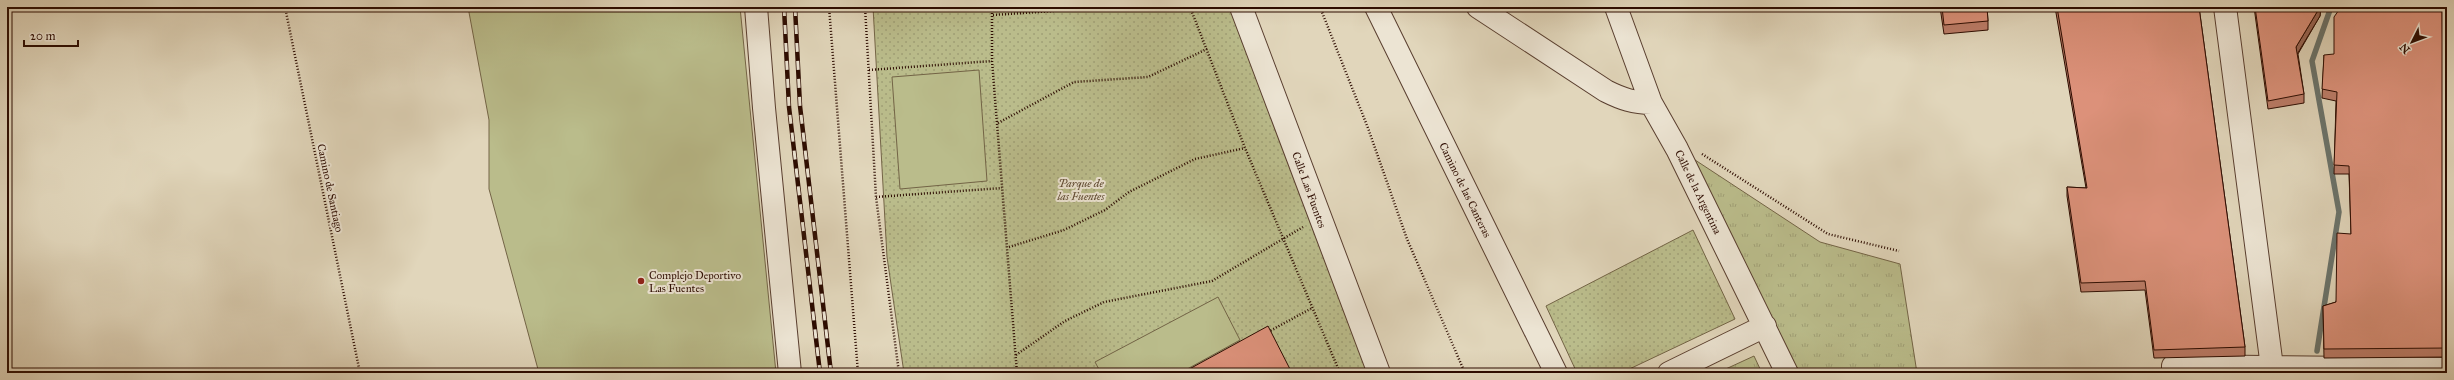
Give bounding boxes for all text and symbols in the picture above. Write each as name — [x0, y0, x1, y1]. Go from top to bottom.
scale bar — [24, 22, 78, 48]
north arrow — [2392, 22, 2432, 62]
text: 20 m — [30, 29, 56, 43]
text: N — [2397, 40, 2413, 56]
street label: Camino de las Canteras — [1436, 140, 1494, 240]
street label: Camino de Santiago — [314, 143, 346, 234]
street label: Calle de la Argentina — [1672, 148, 1724, 237]
street label: Calle Las Fuentes — [1289, 150, 1329, 230]
park label: Parque de las Fuentes — [1057, 177, 1105, 203]
place label: Complejo Deportivo Las Fuentes — [649, 269, 741, 295]
marker: Complejo Deportivo Las Fuentes — [636, 276, 646, 286]

